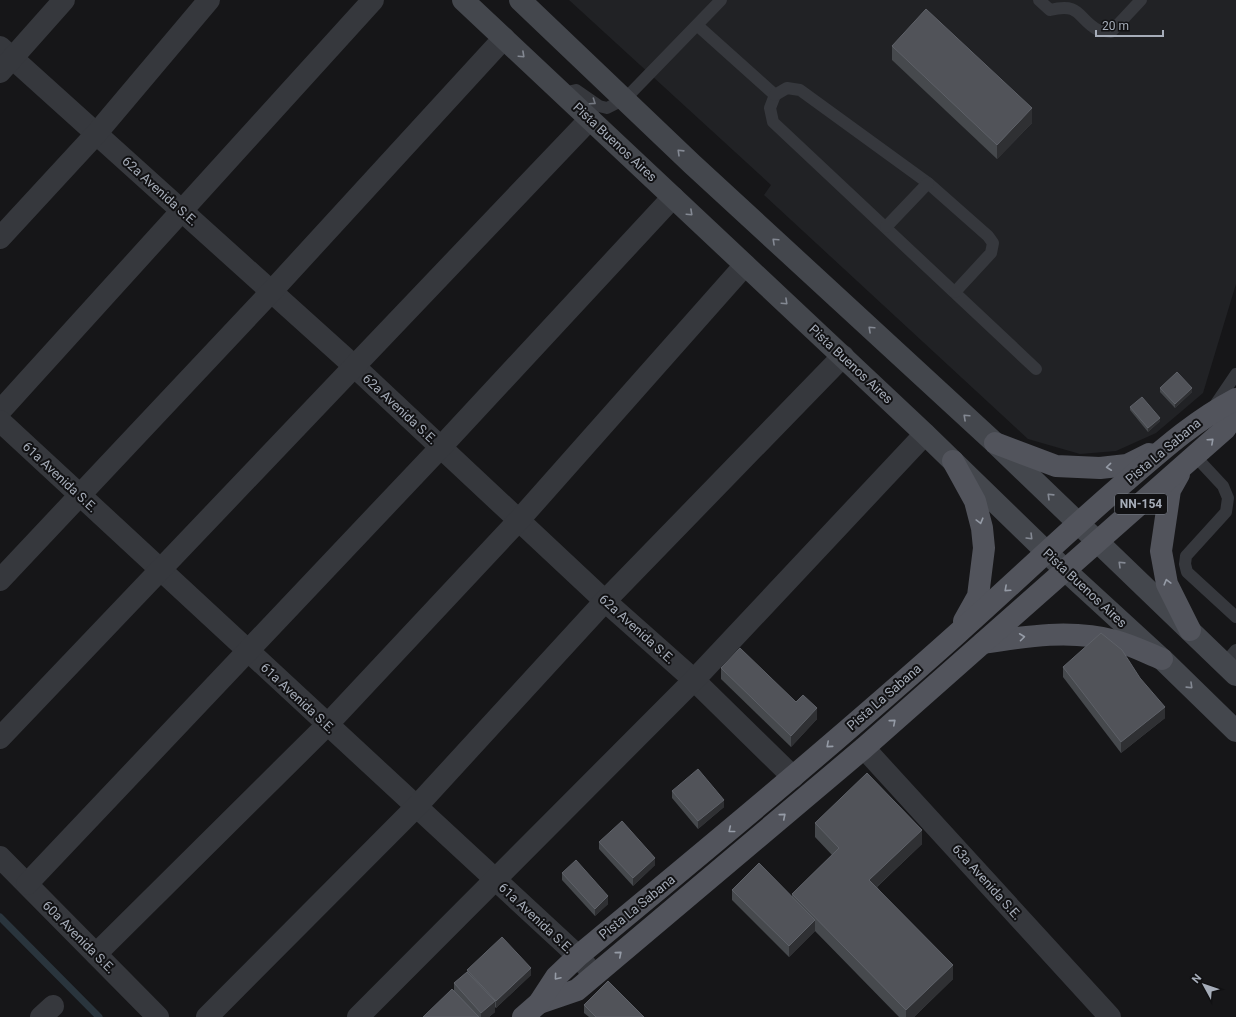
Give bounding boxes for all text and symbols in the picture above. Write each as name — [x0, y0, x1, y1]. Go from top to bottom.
scale bar — [1096, 12, 1163, 38]
text: 20 m — [1102, 19, 1129, 33]
one-way arrow — [517, 50, 525, 58]
one-way arrow — [589, 97, 596, 104]
street label: Pista Buenos Aires — [570, 99, 660, 185]
one-way arrow — [677, 149, 685, 157]
street label: 62a Avenida S.E. — [119, 153, 201, 229]
one-way arrow — [685, 208, 693, 216]
one-way arrow — [772, 238, 780, 245]
one-way arrow — [780, 297, 788, 305]
street label: Pista Buenos Aires — [806, 321, 896, 407]
one-way arrow — [868, 326, 875, 333]
street label: 62a Avenida S.E. — [360, 371, 440, 447]
one-way arrow — [963, 414, 971, 421]
street label: Pista La Sabana — [1122, 415, 1204, 487]
street label: 61a Avenida S.E. — [20, 439, 100, 515]
one-way arrow — [1206, 439, 1214, 446]
one-way arrow — [1106, 462, 1112, 471]
one-way arrow — [1047, 493, 1055, 501]
road number: NN-154 — [1115, 494, 1167, 514]
one-way arrow — [975, 518, 984, 525]
one-way arrow — [1025, 532, 1033, 540]
street label: Pista Buenos Aires — [1040, 545, 1130, 631]
one-way arrow — [1118, 561, 1126, 569]
one-way arrow — [1163, 579, 1172, 586]
one-way arrow — [1004, 584, 1012, 591]
street label: 62a Avenida S.E. — [596, 591, 678, 667]
one-way arrow — [1019, 633, 1025, 642]
street label: 61a Avenida S.E. — [258, 660, 338, 736]
street label: Pista La Sabana — [844, 661, 924, 733]
one-way arrow — [1185, 681, 1193, 689]
one-way arrow — [888, 720, 896, 727]
one-way arrow — [827, 740, 834, 747]
one-way arrow — [778, 814, 785, 821]
one-way arrow — [728, 825, 735, 832]
street label: 63a Avenida S.E. — [949, 841, 1025, 923]
street label: Pista La Sabana — [596, 872, 678, 942]
street label: 61a Avenida S.E. — [496, 880, 576, 956]
street label: 60a Avenida S.E. — [40, 898, 118, 976]
one-way arrow — [614, 952, 622, 959]
north arrow — [1184, 965, 1224, 1005]
one-way arrow — [555, 972, 562, 980]
text: N — [1189, 972, 1204, 986]

